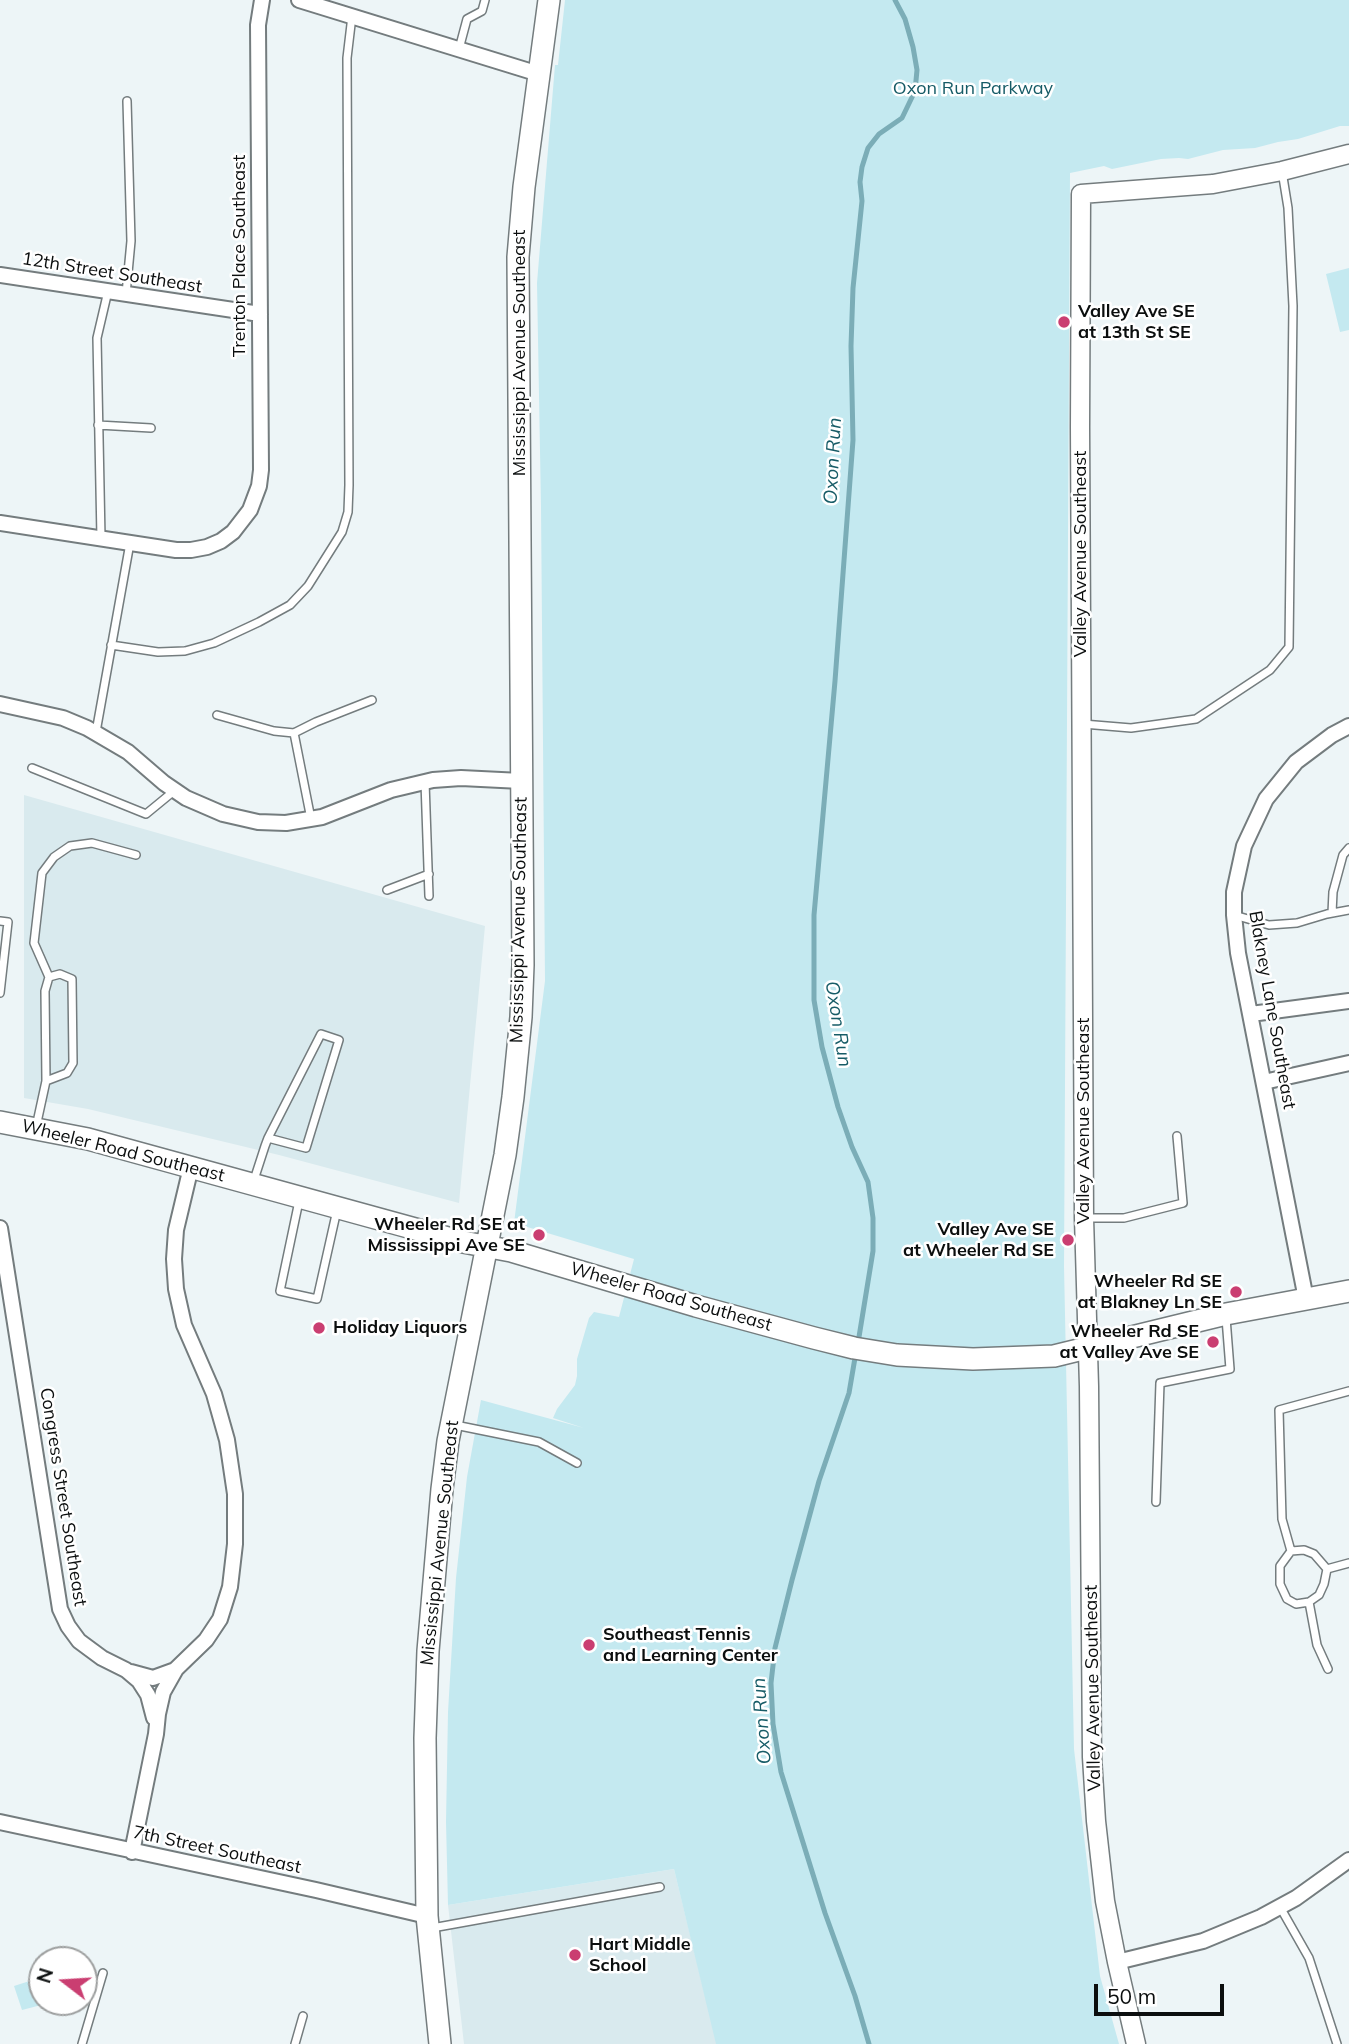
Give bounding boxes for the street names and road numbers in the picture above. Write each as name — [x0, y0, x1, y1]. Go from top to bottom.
street label: Trenton Place Southeast — [229, 155, 251, 357]
street label: Mississippi Avenue Southeast — [509, 230, 531, 476]
street label: 12th Street Southeast — [20, 248, 204, 298]
street label: Valley Avenue Southeast — [1070, 451, 1092, 657]
street label: Mississippi Avenue Southeast — [506, 797, 532, 1043]
street label: Blakney Lane Southeast — [1244, 909, 1300, 1111]
street label: Valley Avenue Southeast — [1073, 1018, 1095, 1224]
street label: Wheeler Road Southeast — [19, 1115, 227, 1187]
street label: Wheeler Road Southeast — [568, 1258, 774, 1336]
street label: Congress Street Southeast — [35, 1386, 91, 1608]
street label: Mississippi Avenue Southeast — [416, 1419, 464, 1667]
street label: Valley Avenue Southeast — [1080, 1584, 1106, 1792]
street label: 7th Street Southeast — [131, 1822, 303, 1878]

